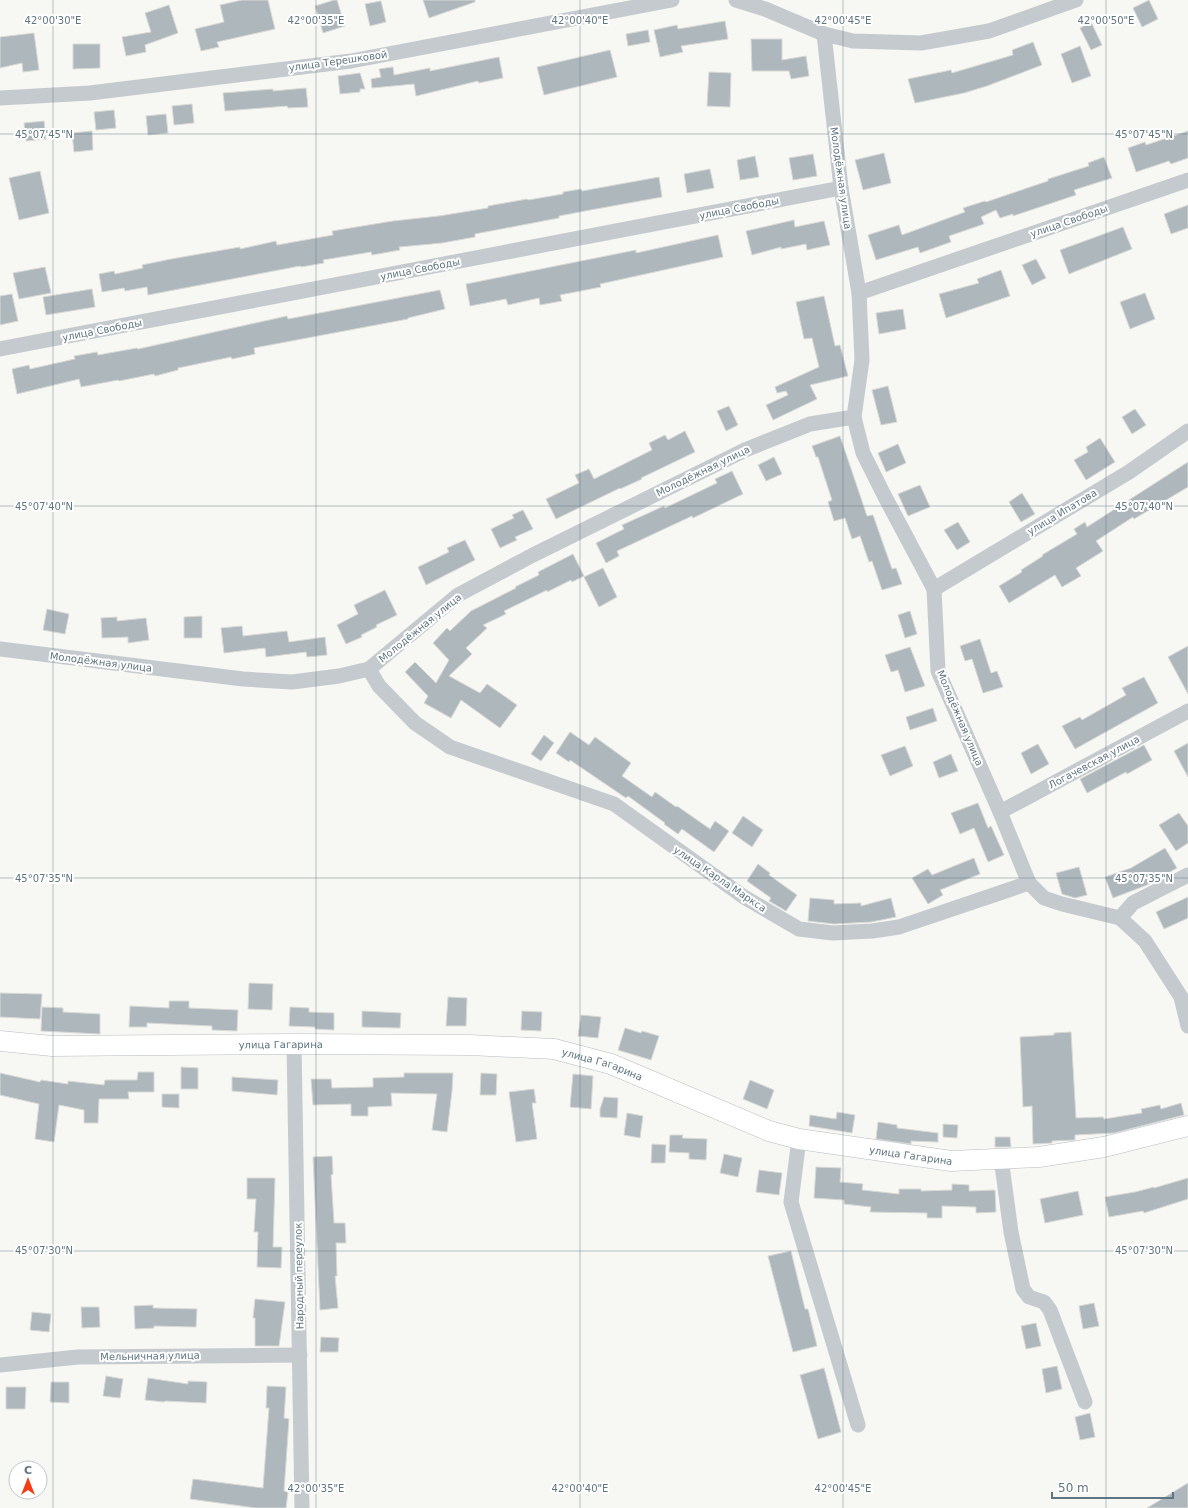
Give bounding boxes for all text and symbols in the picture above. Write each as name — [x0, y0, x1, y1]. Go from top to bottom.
text: 42°00'30"E — [25, 15, 81, 26]
text: 42°00'35"E — [288, 15, 344, 26]
text: 42°00'40"E — [552, 15, 608, 26]
text: 42°00'45"E — [815, 15, 871, 26]
text: 42°00'50"E — [1078, 15, 1134, 26]
street label: улица Терешковой — [288, 49, 388, 73]
street label: Молодёжная улица — [828, 126, 854, 230]
text: 45°07'45"N — [15, 129, 73, 140]
text: 45°07'45"N — [1115, 129, 1173, 140]
street label: улица Свободы — [698, 195, 780, 221]
street label: улица Свободы — [1029, 203, 1109, 239]
street label: улица Свободы — [379, 256, 461, 282]
street label: улица Свободы — [61, 317, 143, 343]
street label: Молодёжная улица — [654, 443, 752, 499]
street label: улица Ипатова — [1025, 487, 1099, 537]
text: 45°07'40"N — [15, 501, 73, 512]
text: 45°07'40"N — [1115, 501, 1173, 512]
street label: Молодёжная улица — [377, 591, 463, 665]
street label: Молодёжная улица — [49, 650, 153, 674]
street label: Молодёжная улица — [935, 668, 985, 768]
street label: Логачевская улица — [1047, 733, 1141, 791]
street label: улица Карла Маркса — [672, 844, 768, 914]
text: 45°07'35"N — [15, 873, 73, 884]
text: 45°07'35"N — [1115, 873, 1173, 884]
street label: улица Гагарина — [239, 1038, 323, 1050]
street label: улица Гагарина — [561, 1046, 644, 1082]
street label: улица Гагарина — [868, 1144, 953, 1167]
street label: Народный переулок — [293, 1223, 305, 1329]
text: 45°07'30"N — [15, 1245, 73, 1256]
text: 45°07'30"N — [1115, 1245, 1173, 1256]
street label: Мельничная улица — [100, 1350, 200, 1362]
north arrow — [8, 1460, 48, 1500]
text: С — [24, 1464, 32, 1477]
scale bar — [1052, 1474, 1173, 1500]
text: 50 m — [1058, 1481, 1089, 1495]
text: 42°00'35"E — [288, 1483, 344, 1494]
text: 42°00'40"E — [552, 1483, 608, 1494]
text: 42°00'45"E — [815, 1483, 871, 1494]

